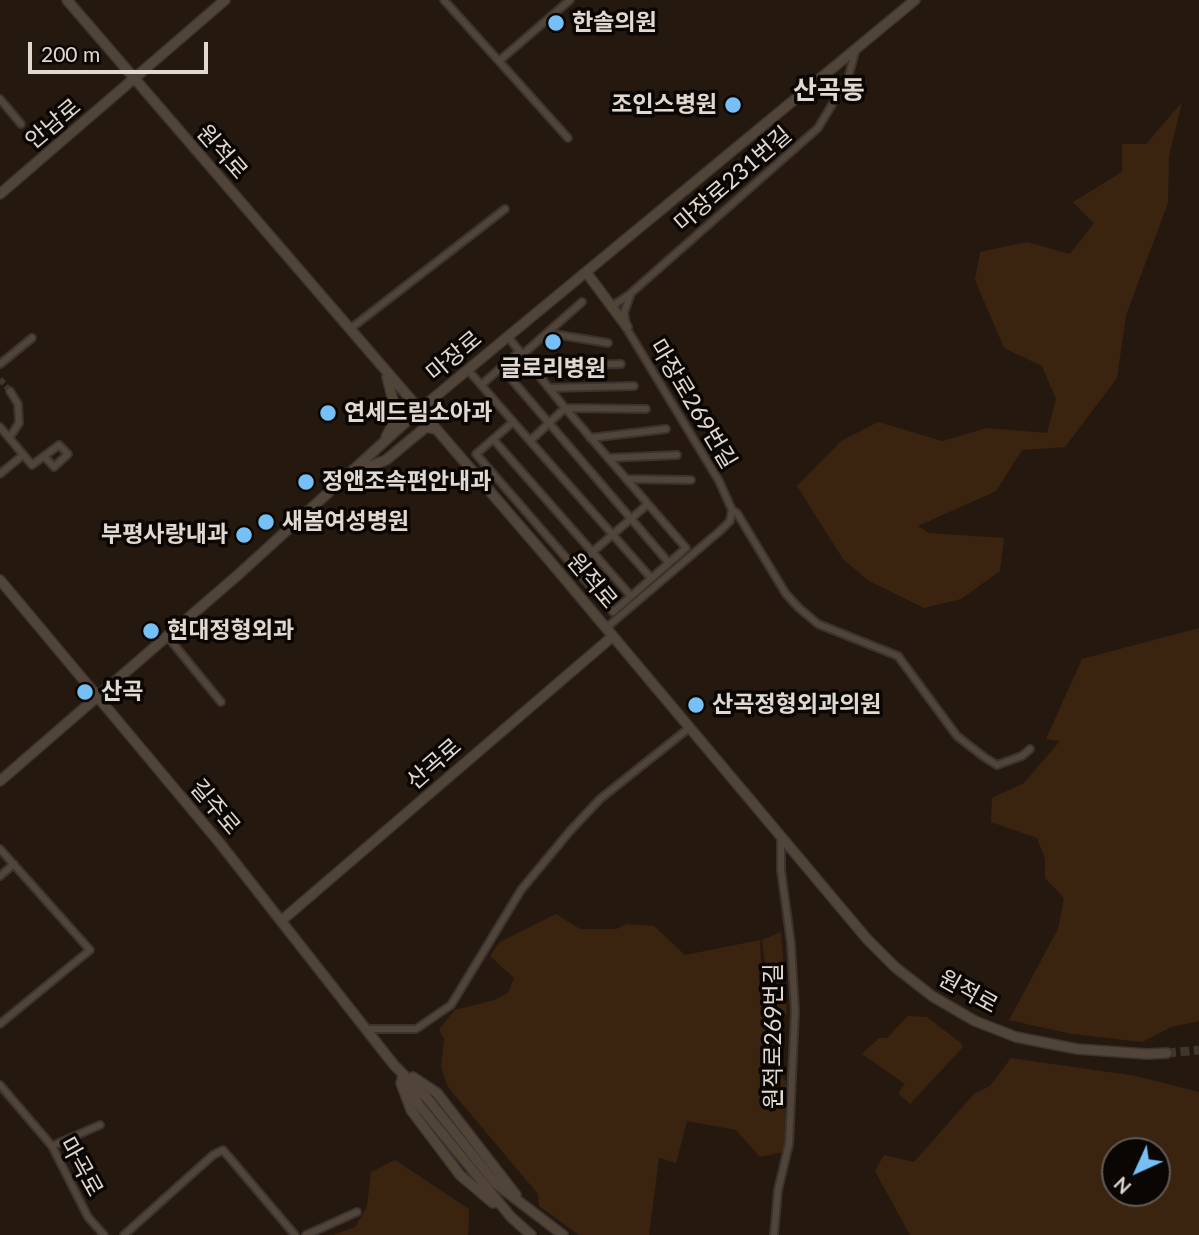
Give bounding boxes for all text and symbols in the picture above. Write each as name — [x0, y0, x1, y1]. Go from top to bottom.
place label: 한솔의원 — [572, 9, 657, 37]
marker: 한솔의원 — [546, 13, 566, 33]
scale bar — [32, 28, 212, 72]
text: 200 m — [41, 41, 100, 66]
district label: 산곡동 — [793, 75, 865, 107]
place label: 조인스병원 — [611, 91, 717, 119]
street label: 안남로 — [20, 93, 86, 155]
marker: 조인스병원 — [723, 95, 743, 115]
street label: 원적로 — [191, 119, 253, 185]
street label: 마장로231번길 — [669, 121, 797, 237]
street label: 마장로 — [421, 325, 487, 387]
marker: 글로리병원 — [543, 332, 563, 352]
street label: 마장로269번길 — [644, 334, 742, 474]
place label: 글로리병원 — [500, 355, 606, 383]
place label: 연세드림소아과 — [344, 399, 492, 427]
marker: 연세드림소아과 — [318, 403, 338, 423]
place label: 정앤조속편안내과 — [322, 468, 491, 496]
marker: 정앤조속편안내과 — [296, 472, 316, 492]
place label: 새봄여성병원 — [282, 508, 409, 536]
marker: 새봄여성병원 — [256, 512, 276, 532]
place label: 부평사랑내과 — [101, 521, 228, 549]
marker: 부평사랑내과 — [234, 525, 254, 545]
street label: 원적로 — [561, 548, 623, 614]
place label: 현대정형외과 — [167, 617, 294, 645]
marker: 현대정형외과 — [141, 621, 161, 641]
place label: 산곡 — [101, 678, 143, 706]
marker: 산곡 — [75, 682, 95, 702]
place label: 산곡정형외과의원 — [712, 691, 881, 719]
marker: 산곡정형외과의원 — [686, 695, 706, 715]
street label: 산곡로 — [401, 733, 467, 795]
street label: 길주로 — [184, 774, 246, 840]
street label: 원적로269번길 — [760, 963, 788, 1109]
street label: 원적로 — [934, 965, 1002, 1019]
street label: 마곡로 — [54, 1133, 108, 1201]
north arrow — [1101, 1137, 1171, 1207]
text: N — [1109, 1172, 1136, 1199]

